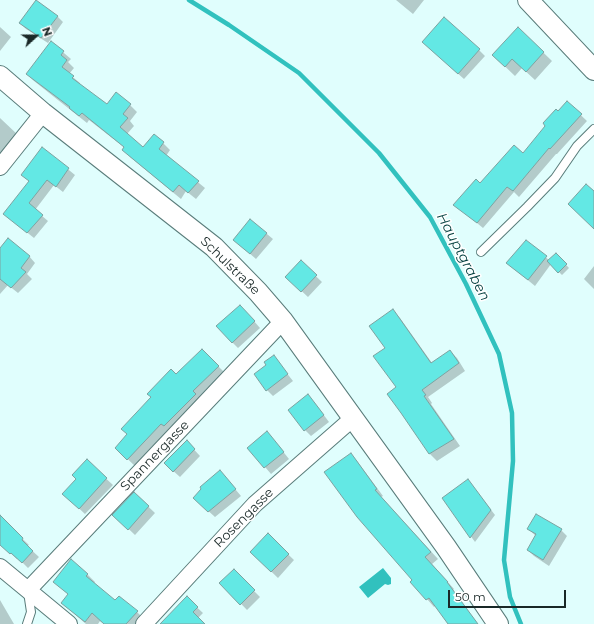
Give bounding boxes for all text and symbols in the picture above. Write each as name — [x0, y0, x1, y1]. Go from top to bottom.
north arrow — [16, 16, 56, 56]
text: N — [39, 25, 55, 38]
water label: Hauptgraben — [433, 210, 493, 304]
street label: Schulstraße — [197, 234, 263, 298]
street label: Spannergasse — [117, 417, 193, 495]
street label: Rosengasse — [211, 485, 277, 551]
scale bar — [450, 582, 568, 608]
text: 50 m — [455, 589, 486, 604]

